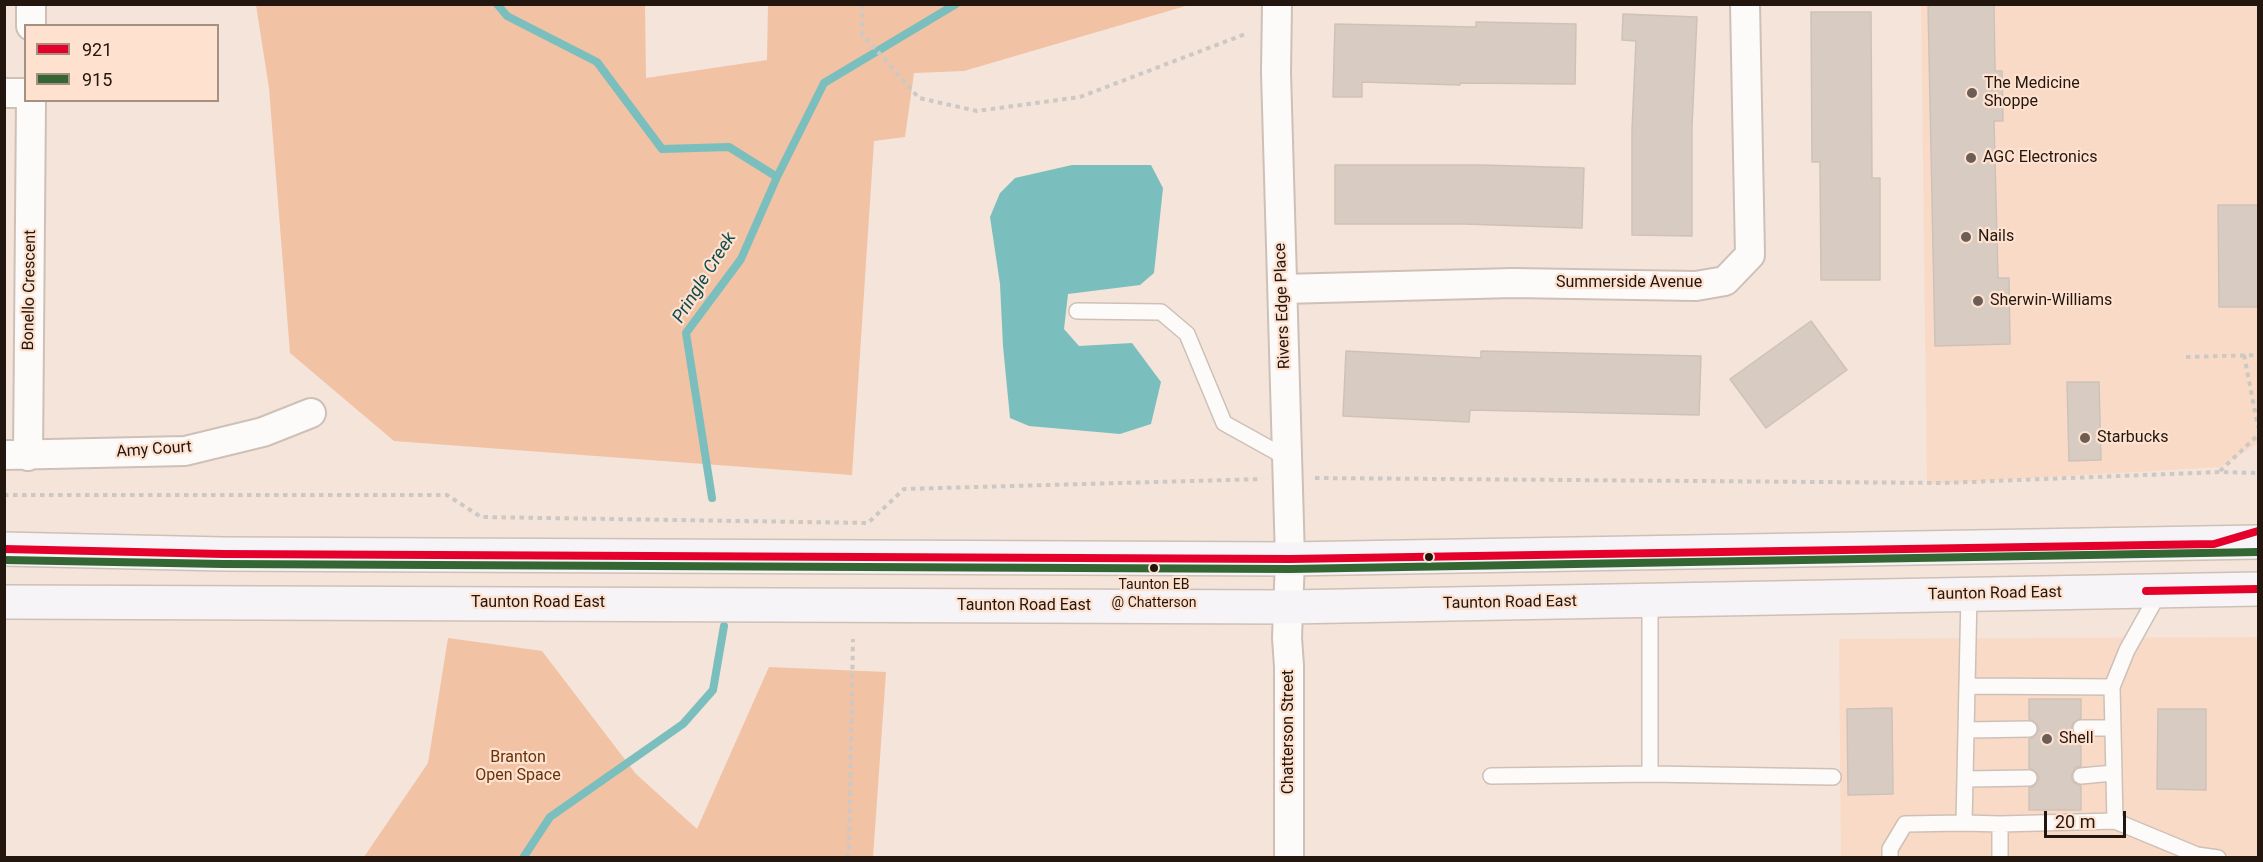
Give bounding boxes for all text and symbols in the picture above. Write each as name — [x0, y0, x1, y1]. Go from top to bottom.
legend — [24, 24, 219, 102]
text: 921 — [82, 39, 112, 60]
text: 915 — [82, 69, 112, 90]
place label: The Medicine Shoppe — [1984, 74, 2080, 112]
marker: The Medicine Shoppe — [1965, 86, 1979, 100]
place label: AGC Electronics — [1983, 148, 2097, 168]
marker: AGC Electronics — [1964, 151, 1978, 165]
place label: Nails — [1978, 227, 2014, 247]
water label: Pringle Creek — [669, 229, 741, 327]
street label: Bonello Crescent — [19, 230, 41, 350]
marker: Nails — [1959, 230, 1973, 244]
street label: Rivers Edge Place — [1271, 242, 1295, 370]
street label: Summerside Avenue — [1556, 273, 1702, 293]
place label: Sherwin-Williams — [1990, 291, 2112, 311]
marker: Sherwin-Williams — [1971, 294, 1985, 308]
place label: Starbucks — [2097, 428, 2168, 448]
marker: Starbucks — [2078, 431, 2092, 445]
street label: Amy Court — [116, 438, 192, 462]
unlabelled marker — [1423, 551, 1435, 563]
marker: Taunton EB @ Chatterson — [1148, 562, 1160, 574]
place label: Taunton EB @ Chatterson — [1112, 577, 1196, 610]
street label: Taunton Road East — [1928, 583, 2062, 605]
street label: Taunton Road East — [1443, 592, 1577, 614]
street label: Taunton Road East — [471, 593, 605, 613]
street label: Taunton Road East — [957, 596, 1091, 616]
street label: Chatterson Street — [1279, 670, 1299, 794]
place label: Shell — [2059, 729, 2094, 749]
marker: Shell — [2040, 732, 2054, 746]
park label: Branton Open Space — [475, 748, 561, 786]
scale bar — [2047, 799, 2130, 837]
text: 20 m — [2055, 811, 2095, 832]

